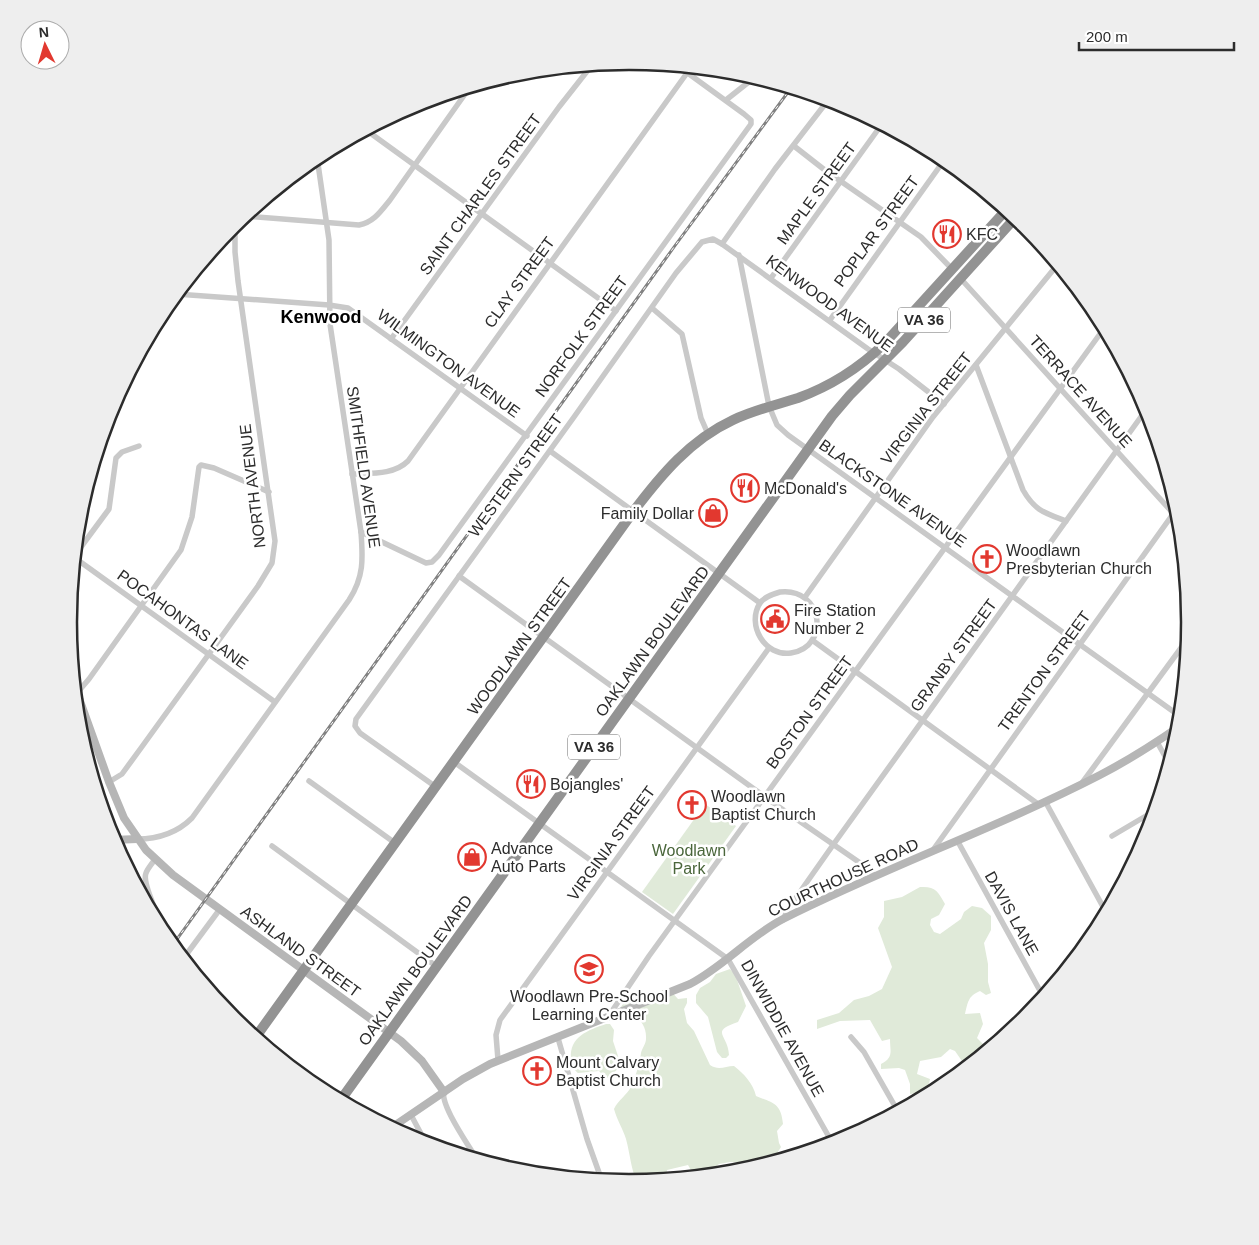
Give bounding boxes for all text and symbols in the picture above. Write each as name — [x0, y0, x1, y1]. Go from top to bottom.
north arrow — [20, 20, 70, 70]
scale bar — [1079, 20, 1234, 52]
text: N — [38, 24, 50, 40]
text: 200 m — [1086, 28, 1128, 45]
street label: SAINT CHARLES STREET — [416, 110, 545, 278]
street label: MAPLE STREET — [774, 139, 859, 248]
street label: POPLAR STREET — [831, 173, 922, 290]
restaurant icon: KFC — [932, 219, 962, 249]
place label: KFC — [966, 226, 998, 243]
street label: CLAY STREET — [481, 233, 558, 331]
street label: KENWOOD AVENUE — [763, 252, 896, 355]
street label: NORFOLK STREET — [532, 272, 631, 400]
street label: WILMINGTON AVENUE — [374, 306, 523, 421]
district label: Kenwood — [281, 307, 362, 327]
road number: VA 36 — [898, 308, 950, 332]
street label: TERRACE AVENUE — [1026, 332, 1135, 451]
street label: VIRGINIA STREET — [878, 349, 975, 467]
street label: SMITHFIELD AVENUE — [344, 385, 383, 549]
street label: WESTERN STREET — [465, 410, 566, 540]
street label: NORTH AVENUE — [236, 423, 269, 549]
street label: BLACKSTONE AVENUE — [816, 436, 969, 551]
restaurant icon: McDonald's — [730, 473, 760, 503]
place label: McDonald's — [764, 480, 847, 497]
shop icon: Family Dollar — [698, 498, 728, 528]
place label: Family Dollar — [601, 505, 695, 522]
place label: Woodlawn Presbyterian Church — [1006, 542, 1152, 577]
church icon: Woodlawn Presbyterian Church — [972, 544, 1002, 574]
street label: OAKLAWN BOULEVARD — [592, 563, 713, 720]
street label: POCAHONTAS LANE — [114, 566, 251, 672]
street label: WOODLAWN STREET — [464, 574, 575, 718]
street label: GRANBY STREET — [907, 596, 1000, 715]
place label: Fire Station Number 2 — [794, 602, 876, 637]
public building icon: Fire Station Number 2 — [760, 604, 790, 634]
street label: TRENTON STREET — [995, 608, 1094, 735]
street label: BOSTON STREET — [763, 653, 856, 772]
road number: VA 36 — [568, 734, 620, 760]
restaurant icon: Bojangles' — [516, 769, 546, 799]
place label: Bojangles' — [550, 776, 623, 793]
street label: VIRGINIA STREET — [564, 783, 659, 904]
place label: Woodlawn Baptist Church — [711, 788, 816, 823]
church icon: Woodlawn Baptist Church — [677, 790, 707, 820]
street label: COURTHOUSE ROAD — [765, 835, 921, 920]
place label: Advance Auto Parts — [491, 840, 566, 875]
shop icon: Advance Auto Parts — [457, 842, 487, 872]
park label: Woodlawn Park — [652, 842, 726, 877]
street label: DAVIS LANE — [982, 868, 1042, 958]
street label: OAKLAWN BOULEVARD — [355, 892, 476, 1049]
street label: ASHLAND STREET — [238, 902, 364, 1000]
school or university icon: Woodlawn Pre-School Learning Center — [574, 954, 604, 984]
street label: DINWIDDIE AVENUE — [738, 957, 827, 1099]
place label: Woodlawn Pre-School Learning Center — [510, 988, 668, 1023]
place label: Mount Calvary Baptist Church — [556, 1054, 661, 1089]
church icon: Mount Calvary Baptist Church — [522, 1056, 552, 1086]

